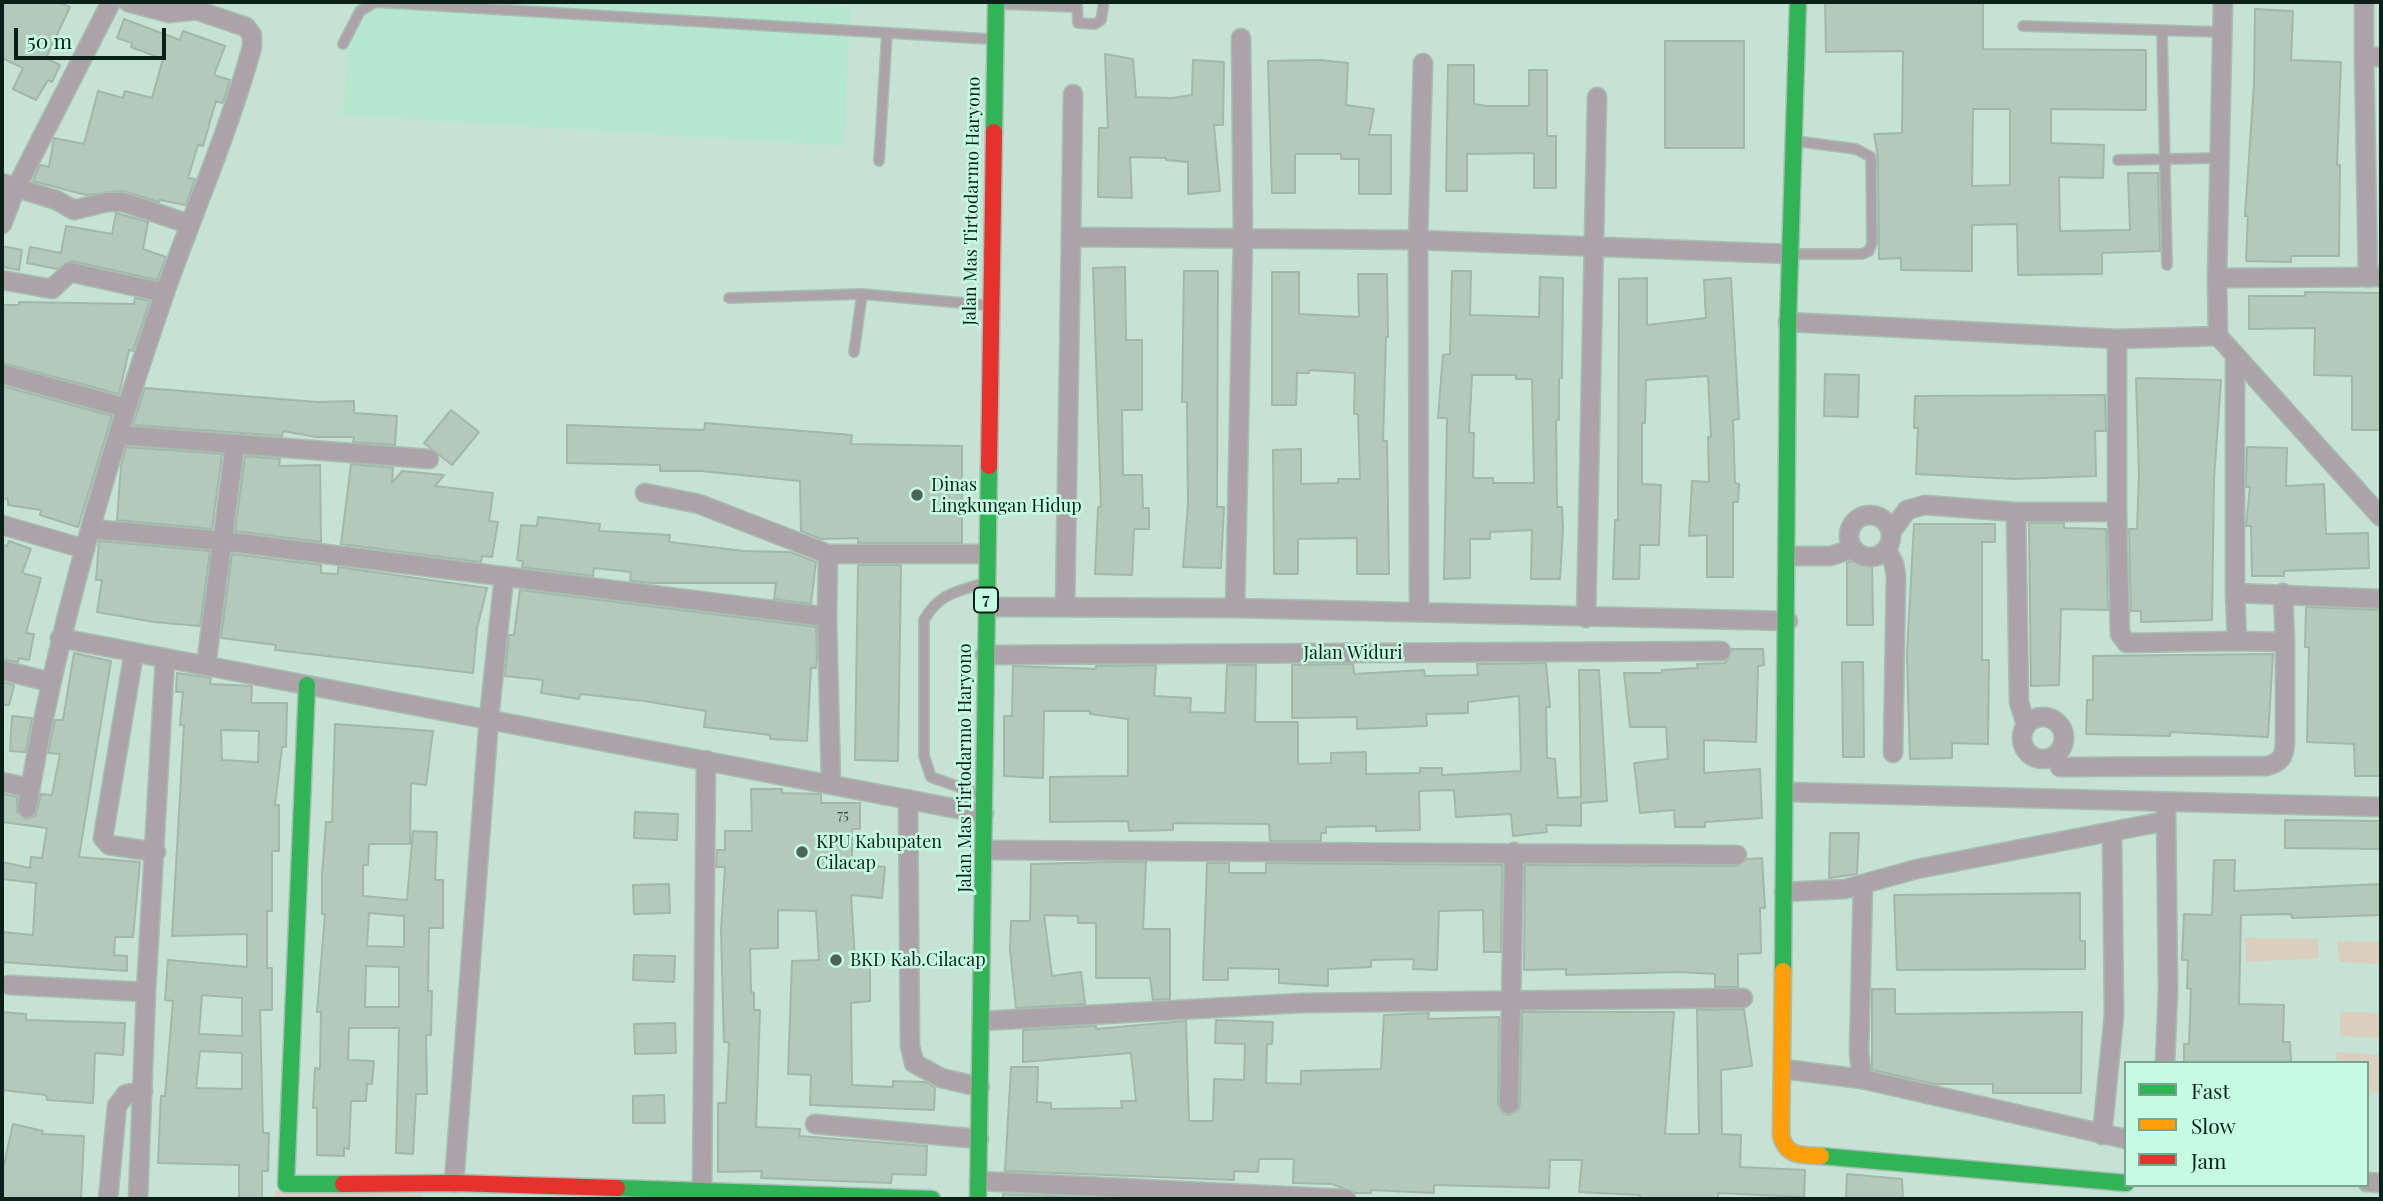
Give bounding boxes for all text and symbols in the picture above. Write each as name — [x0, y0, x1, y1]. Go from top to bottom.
scale bar — [18, 14, 170, 58]
text: 50 m — [27, 26, 72, 54]
street label: Jalan Mas Tirtodarmo Haryono — [959, 76, 985, 326]
place label: Dinas Lingkungan Hidup — [931, 474, 1082, 516]
marker: Dinas Lingkungan Hidup — [909, 487, 925, 503]
road number: 7 — [974, 587, 998, 612]
street label: Jalan Widuri — [1303, 642, 1403, 664]
street label: Jalan Mas Tirtodarmo Haryono — [954, 643, 976, 893]
house number: 75 — [837, 808, 849, 824]
place label: KPU Kabupaten Cilacap — [816, 831, 942, 874]
marker: KPU Kabupaten Cilacap — [794, 844, 810, 860]
place label: BKD Kab.Cilacap — [850, 949, 986, 971]
marker: BKD Kab.Cilacap — [828, 952, 844, 968]
legend — [2124, 1061, 2369, 1187]
text: Fast — [2191, 1076, 2230, 1104]
text: Slow — [2191, 1111, 2236, 1139]
text: Jam — [2191, 1146, 2227, 1174]

